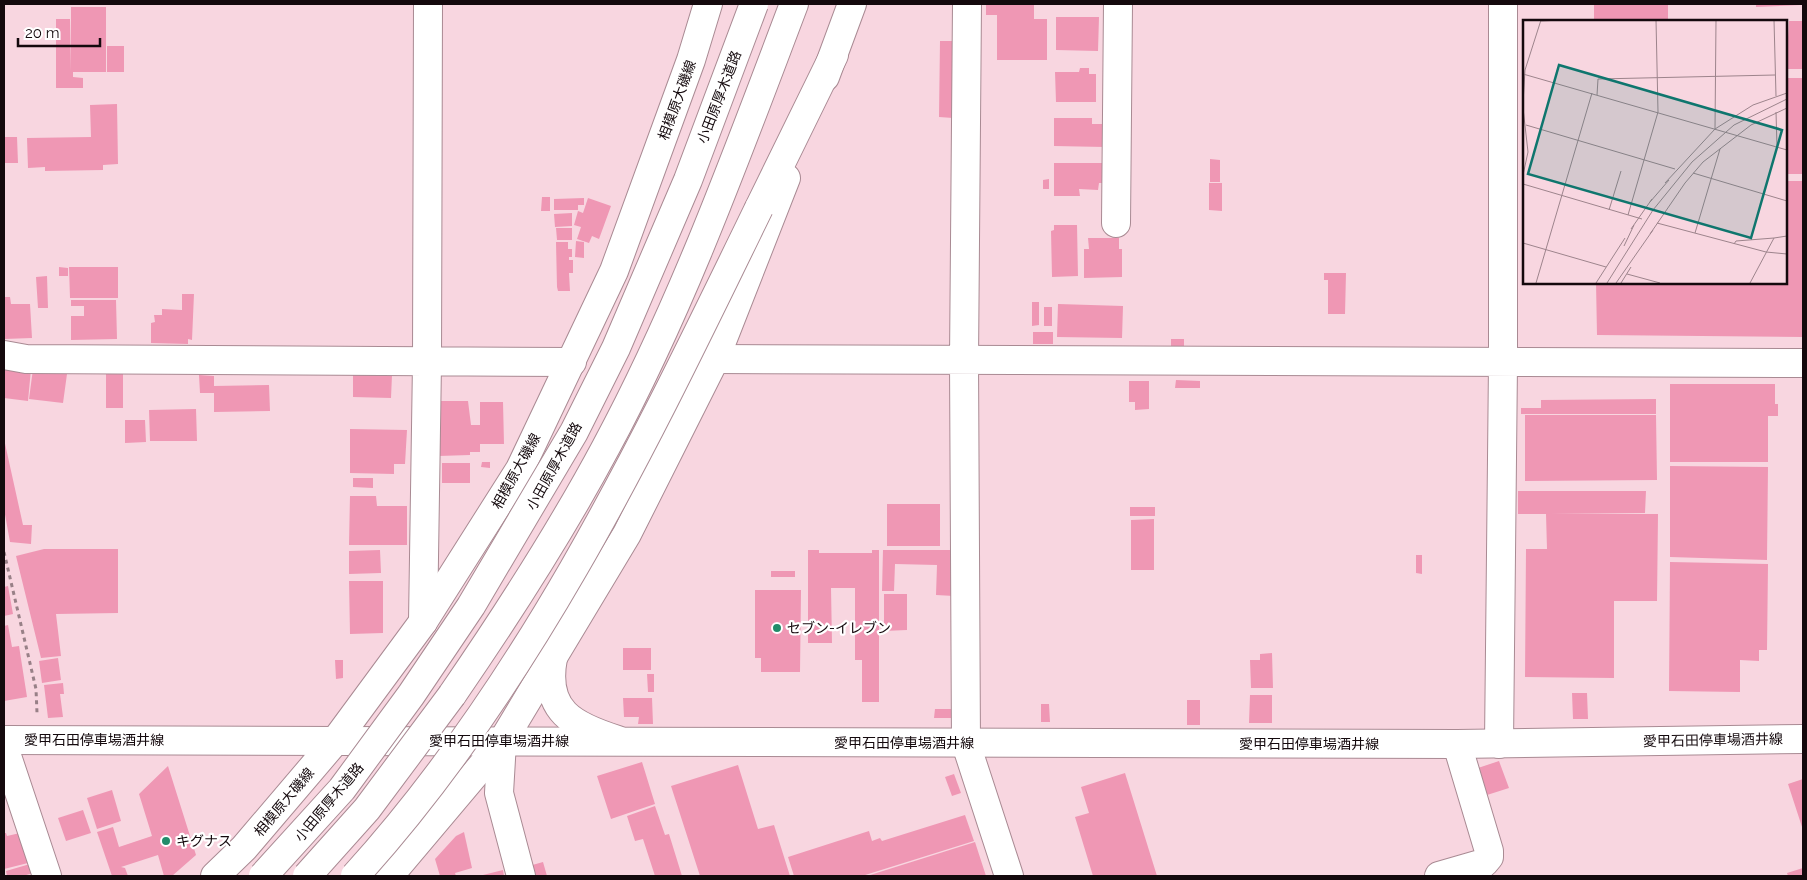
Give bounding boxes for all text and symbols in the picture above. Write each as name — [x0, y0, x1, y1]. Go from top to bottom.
scale bar — [18, 15, 100, 47]
inset map — [1523, 20, 1787, 284]
text: 20 m — [25, 24, 60, 42]
street label: 小田原厚木道路 — [694, 48, 744, 146]
street label: 相模原大磯線 — [655, 58, 699, 142]
street label: 小田原厚木道路 — [523, 419, 585, 513]
street label: 相模原大磯線 — [489, 430, 543, 512]
place label: セブン-イレブン — [787, 620, 891, 636]
marker: セブン-イレブン — [771, 622, 783, 634]
street label: 愛甲石田停車場酒井線 — [1643, 731, 1783, 749]
street label: 愛甲石田停車場酒井線 — [24, 732, 164, 748]
street label: 愛甲石田停車場酒井線 — [429, 733, 569, 749]
street label: 愛甲石田停車場酒井線 — [834, 735, 974, 751]
street label: 愛甲石田停車場酒井線 — [1239, 736, 1379, 752]
street label: 小田原厚木道路 — [291, 759, 367, 845]
street label: 相模原大磯線 — [251, 765, 317, 839]
place label: キグナス — [176, 833, 232, 849]
marker: キグナス — [160, 835, 172, 847]

